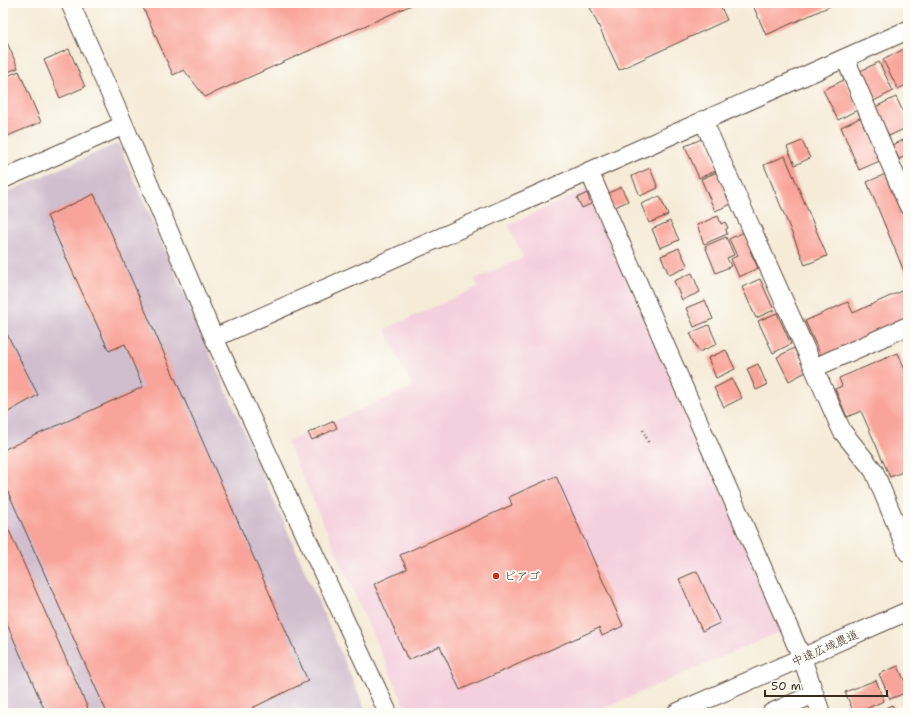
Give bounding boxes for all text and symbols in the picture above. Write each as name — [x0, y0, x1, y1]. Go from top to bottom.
place label: ピアゴ — [504, 568, 540, 584]
marker: ピアゴ — [491, 571, 501, 581]
street label: 中遠広域農道 — [789, 626, 861, 670]
scale bar — [765, 672, 887, 698]
text: 50 m — [771, 678, 801, 694]

